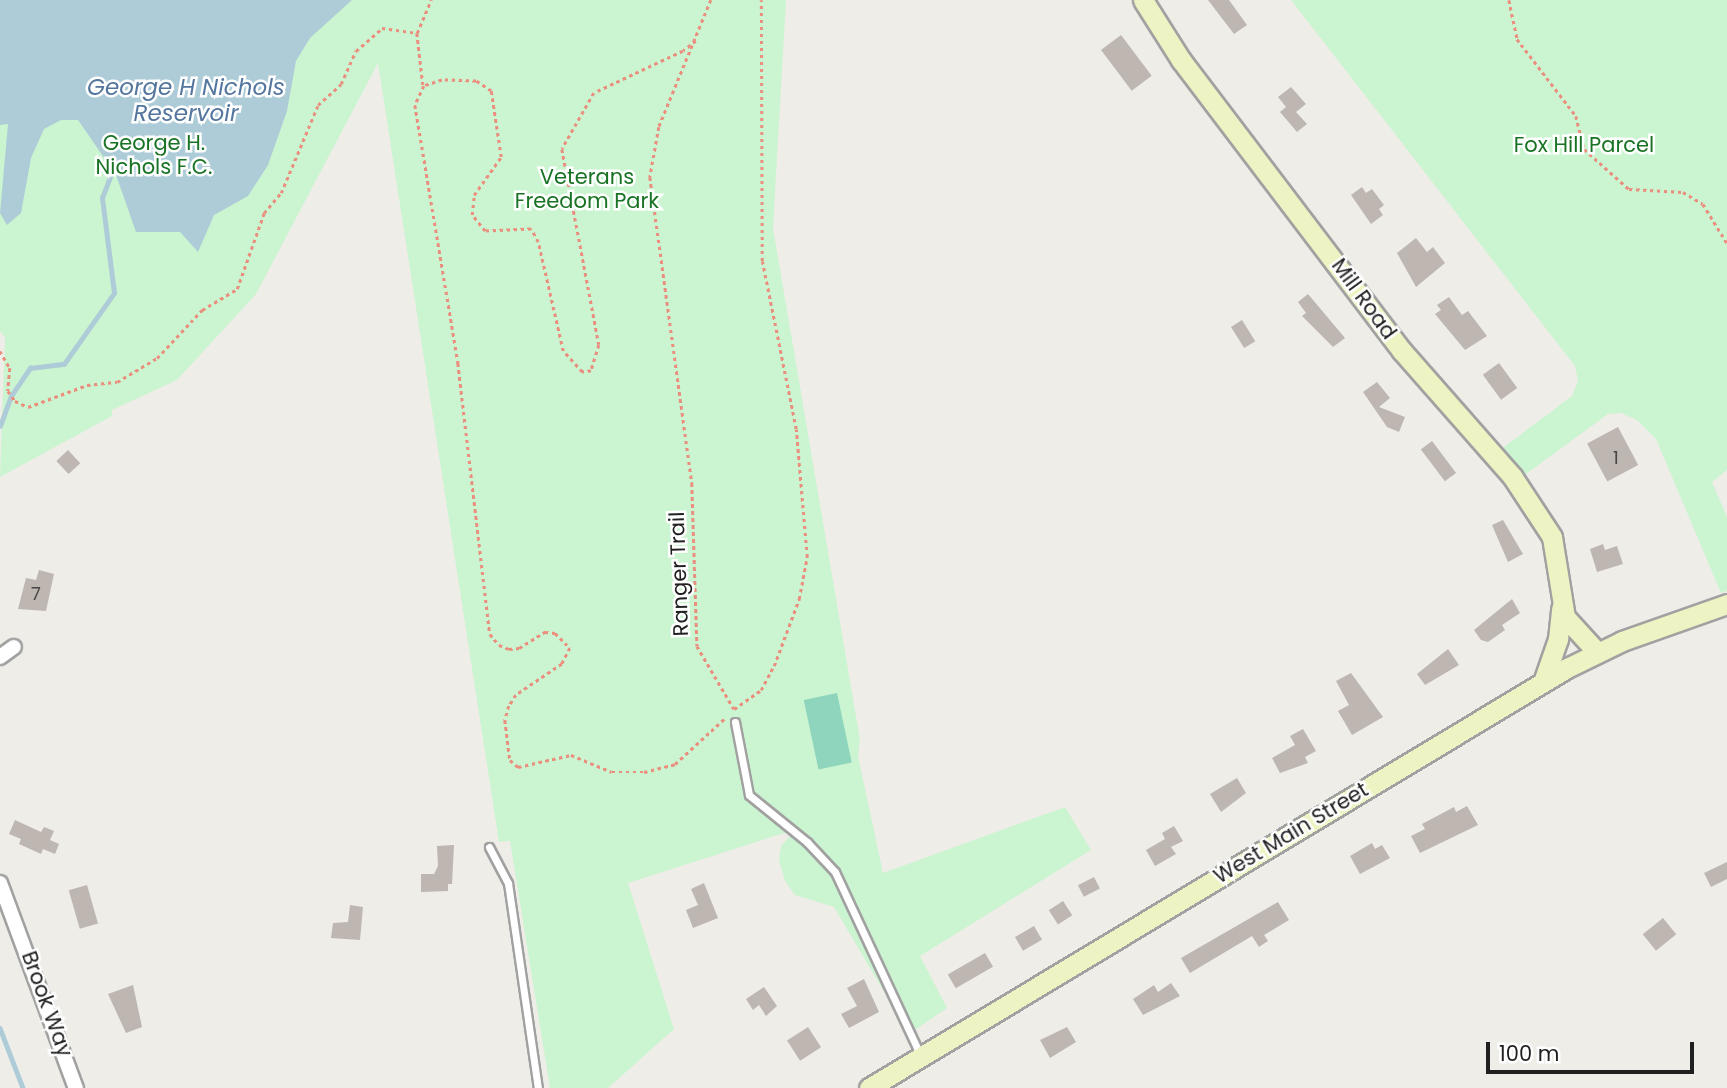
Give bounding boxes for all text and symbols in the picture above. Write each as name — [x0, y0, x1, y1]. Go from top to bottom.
water label: George H Nichols Reservoir — [87, 73, 285, 127]
park label: George H. Nichols F.C. — [96, 130, 212, 180]
park label: Fox Hill Parcel — [1514, 132, 1654, 158]
park label: Veterans Freedom Park — [515, 164, 659, 214]
street label: Mill Road — [1326, 254, 1402, 344]
house number: 1 — [1613, 447, 1619, 469]
street label: Ranger Trail — [664, 511, 694, 637]
house number: 7 — [31, 583, 41, 605]
street label: West Main Street — [1209, 777, 1373, 889]
street label: Brook Way — [16, 948, 78, 1060]
scale bar — [1489, 1028, 1697, 1072]
text: 100 m — [1499, 1039, 1559, 1068]

